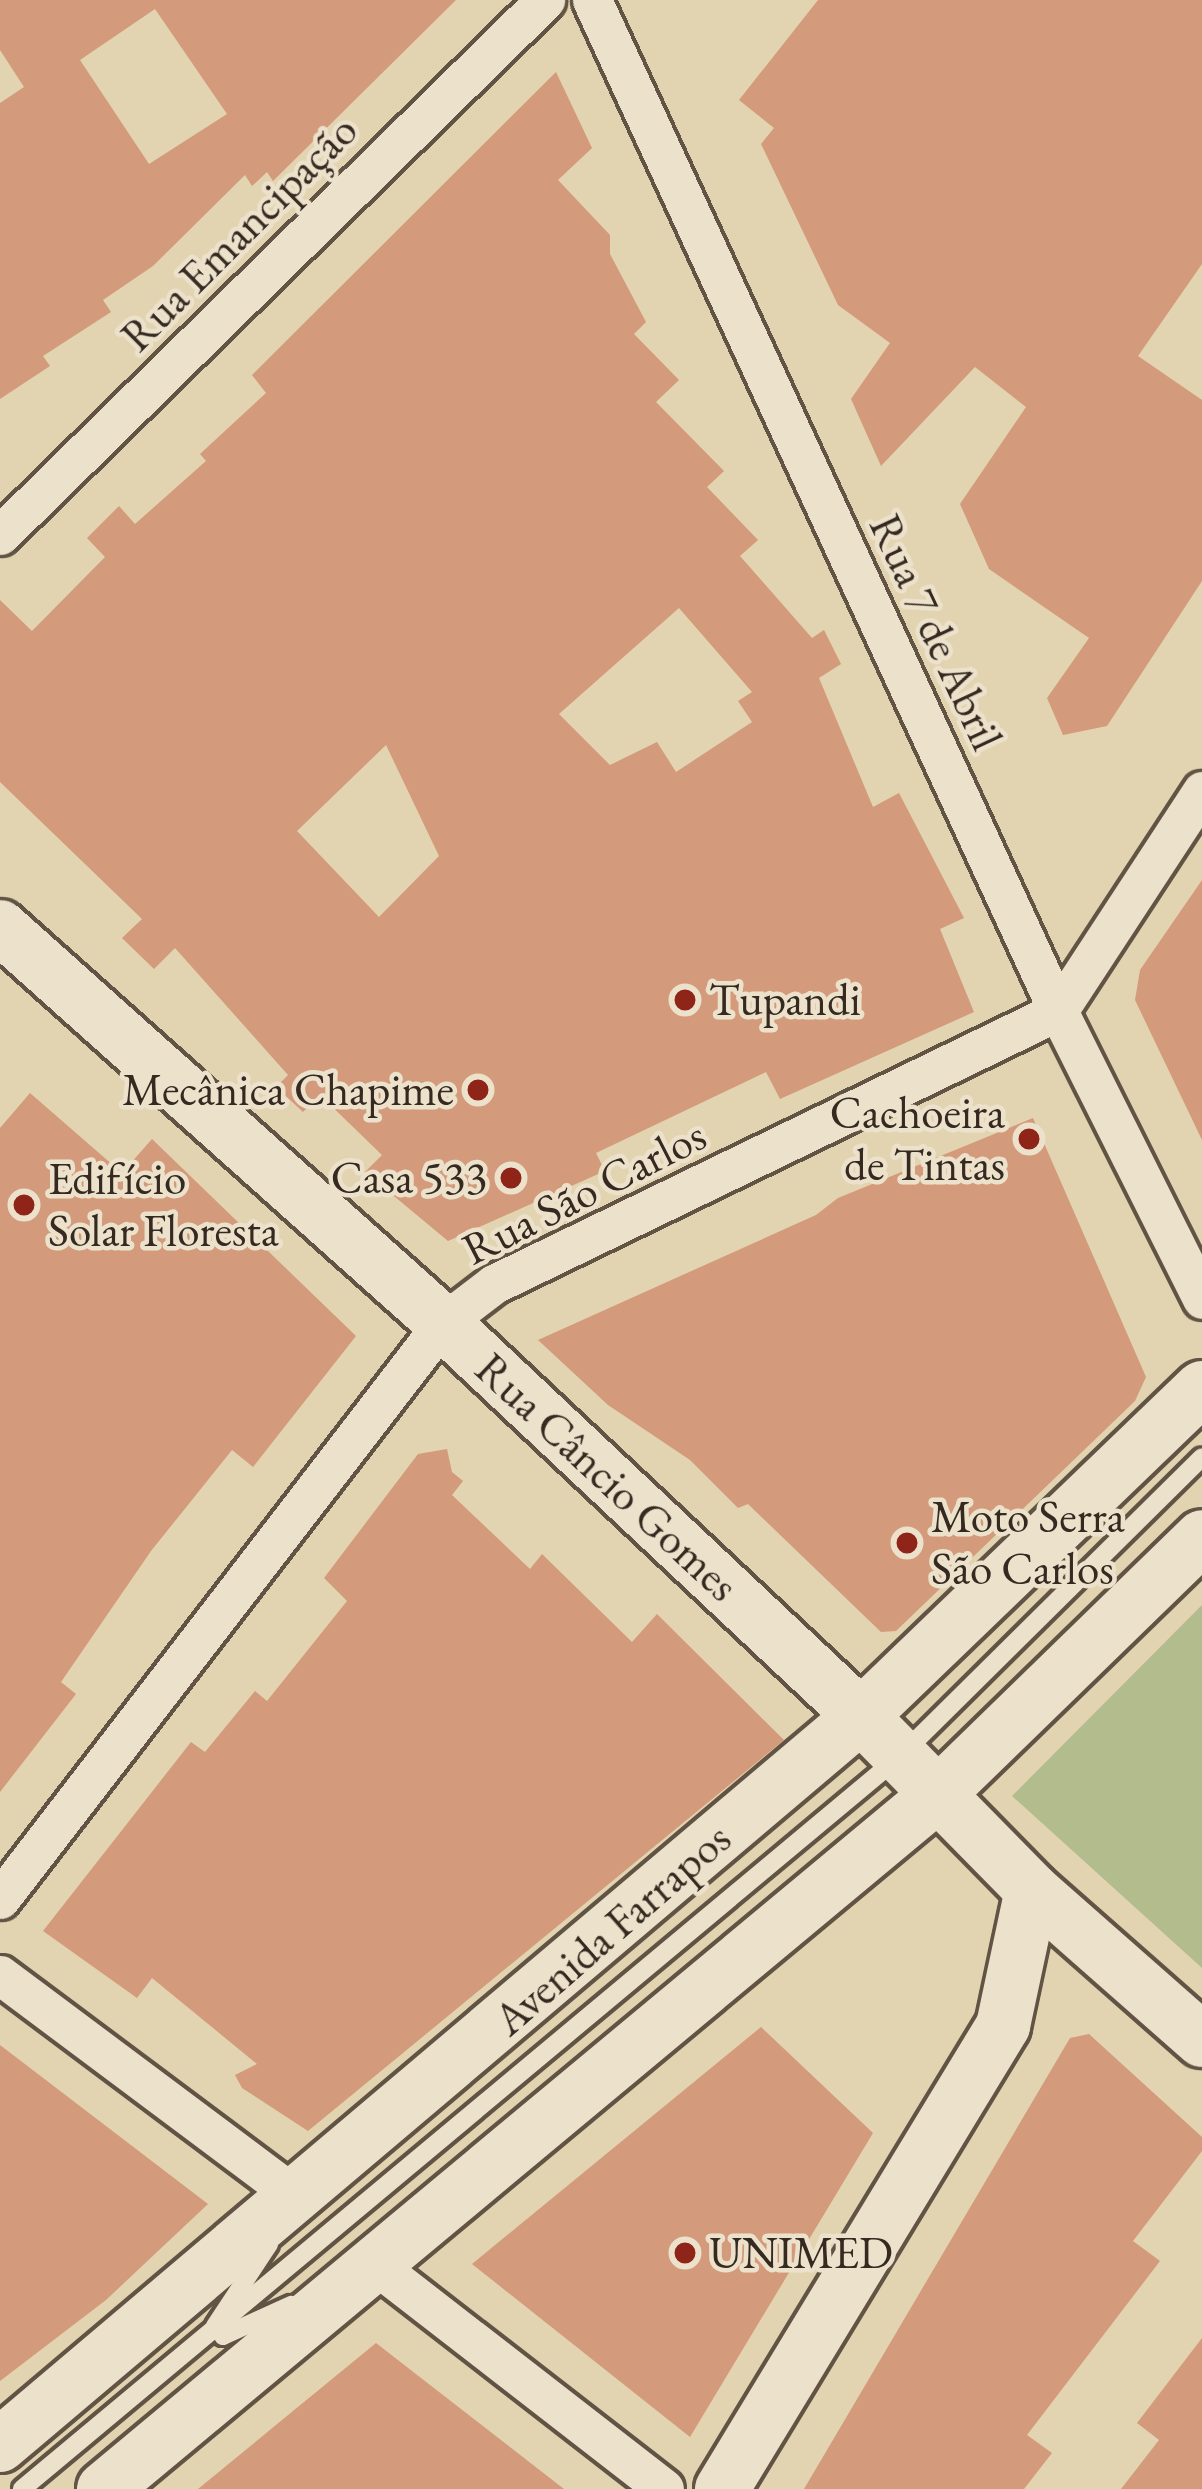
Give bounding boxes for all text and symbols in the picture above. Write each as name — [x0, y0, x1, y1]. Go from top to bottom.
street label: Rua Emancipação — [109, 103, 369, 363]
street label: Rua 7 de Abril — [858, 506, 1014, 758]
place label: Tupandi — [709, 973, 861, 1027]
marker: Tupandi — [672, 987, 698, 1013]
place label: Mecânica Chapime — [122, 1063, 454, 1117]
marker: Mecânica Chapime — [465, 1077, 491, 1103]
place label: Cachoeira de Tintas — [830, 1086, 1005, 1192]
street label: Rua São Carlos — [453, 1108, 715, 1276]
marker: Cachoeira de Tintas — [1016, 1126, 1042, 1152]
place label: Casa 533 — [331, 1151, 487, 1205]
place label: Edifício Solar Floresta — [48, 1152, 279, 1258]
marker: Casa 533 — [498, 1165, 524, 1191]
marker: Edifício Solar Floresta — [11, 1192, 37, 1218]
street label: Rua Câncio Gomes — [465, 1342, 749, 1612]
place label: Moto Serra São Carlos — [931, 1490, 1125, 1596]
marker: Moto Serra São Carlos — [894, 1530, 920, 1556]
street label: Avenida Farrapos — [482, 1811, 742, 2047]
place label: UNIMED — [709, 2226, 893, 2280]
marker: UNIMED — [672, 2240, 698, 2266]

